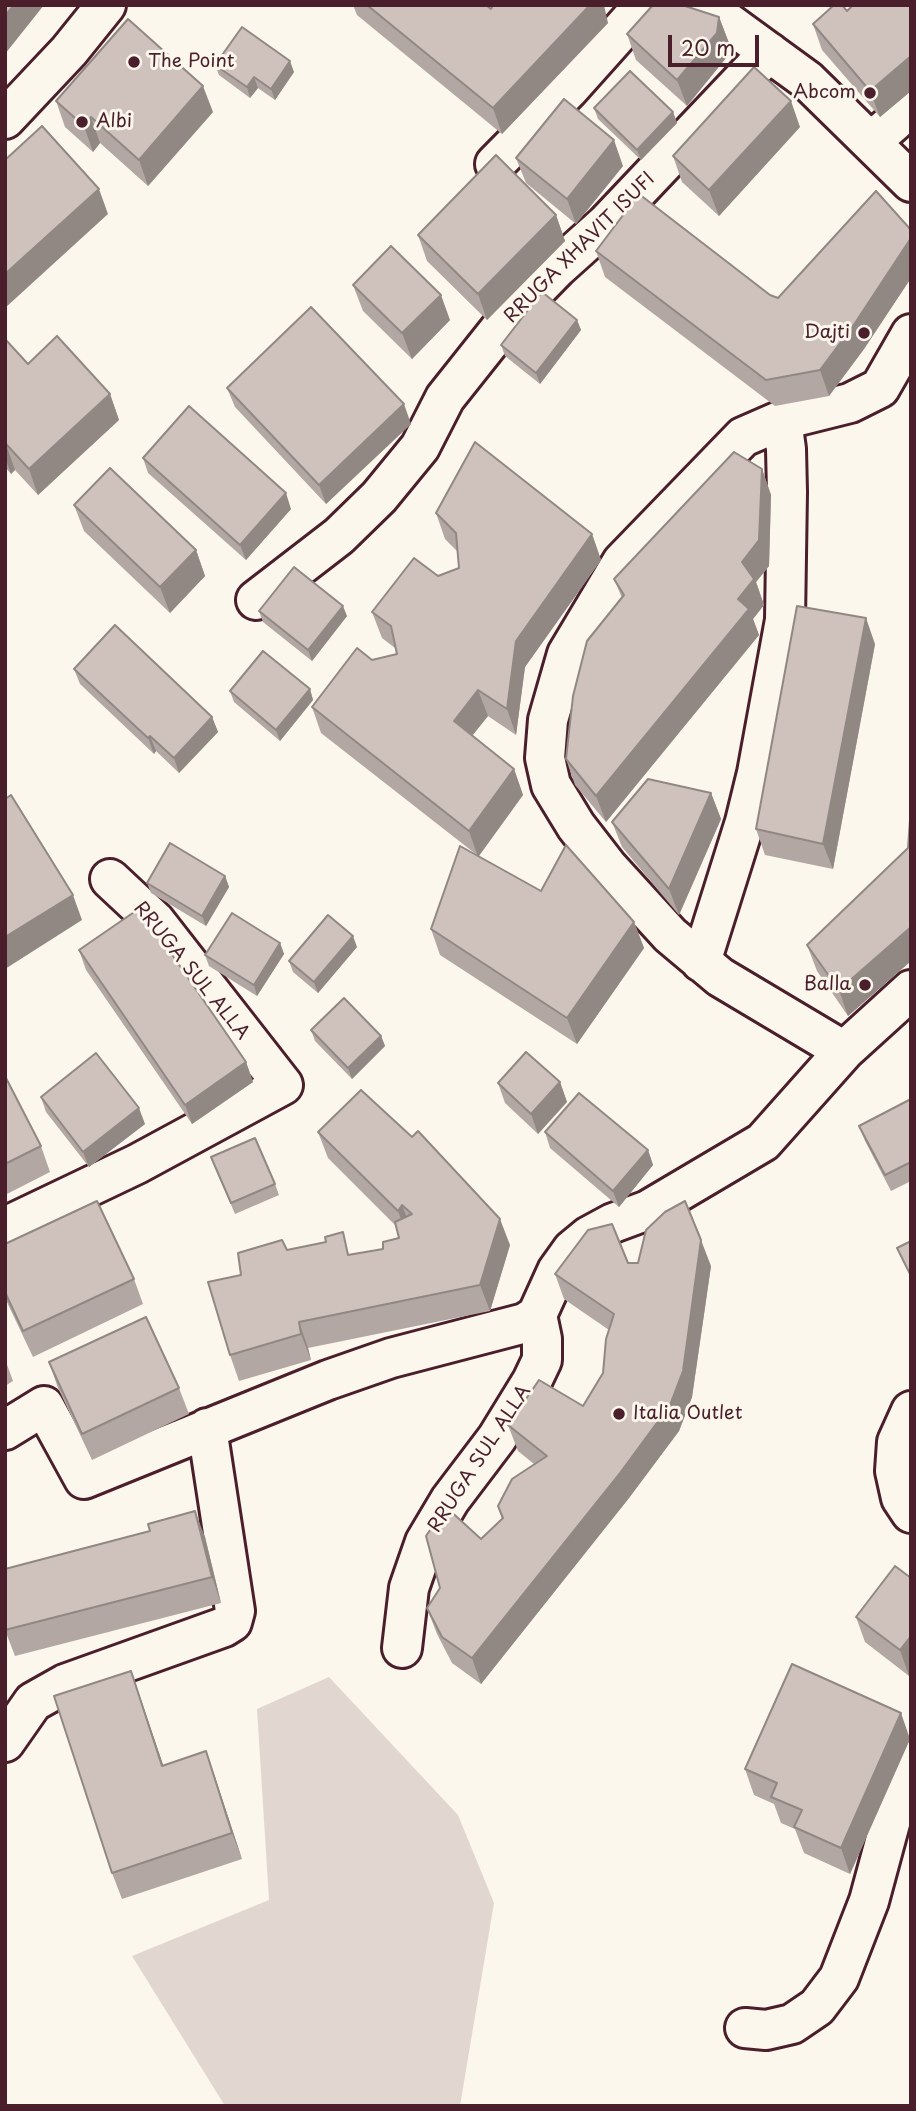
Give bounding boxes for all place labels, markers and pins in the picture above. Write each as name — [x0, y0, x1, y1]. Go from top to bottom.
place label: The Point — [148, 51, 235, 73]
marker: The Point — [126, 54, 142, 70]
place label: Abcom — [793, 82, 856, 104]
marker: Abcom — [862, 85, 878, 101]
place label: Albi — [96, 111, 132, 133]
marker: Albi — [74, 114, 90, 130]
place label: Dajti — [804, 322, 850, 344]
marker: Dajti — [856, 325, 872, 341]
place label: Balla — [804, 974, 851, 996]
marker: Balla — [857, 977, 873, 993]
place label: Italia Outlet — [633, 1403, 742, 1425]
marker: Italia Outlet — [611, 1406, 627, 1422]

